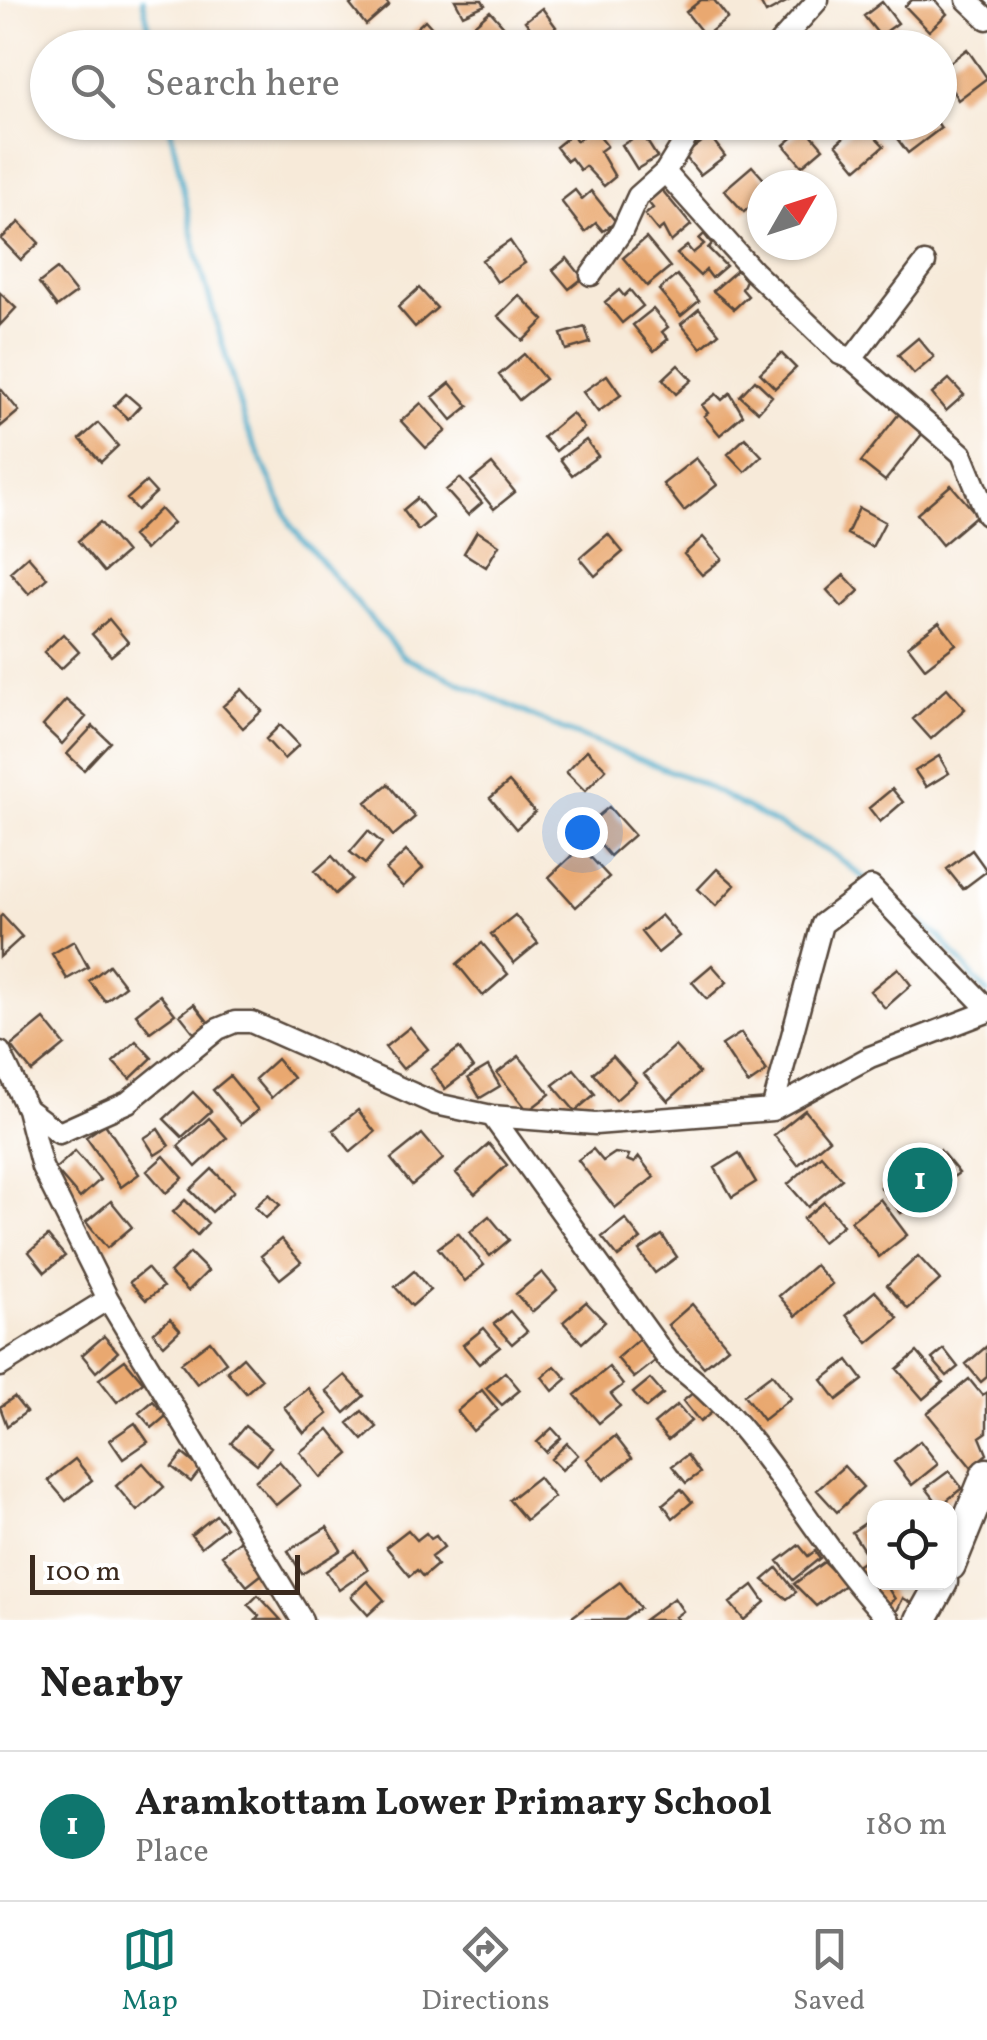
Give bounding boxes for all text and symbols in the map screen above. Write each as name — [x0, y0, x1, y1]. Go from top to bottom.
search box — [30, 30, 957, 140]
icon: search — [65, 58, 120, 113]
text: Search here — [145, 59, 340, 112]
north arrow — [747, 170, 837, 260]
your location — [557, 807, 608, 858]
pin: 1 — [888, 1142, 952, 1218]
map controls — [867, 1500, 957, 1590]
button: locate — [867, 1500, 957, 1590]
scale bar — [30, 1550, 300, 1594]
text: 100 m — [45, 1553, 120, 1592]
text: Nearby — [40, 1656, 183, 1715]
text: Aramkottam Lower Primary School — [135, 1778, 772, 1831]
text: 1 — [66, 1804, 79, 1848]
text: 180 m — [864, 1804, 947, 1848]
text: Place — [135, 1831, 209, 1875]
tab: Map — [122, 1922, 178, 2021]
tab: Directions — [421, 1922, 550, 2021]
tab: Saved — [793, 1922, 865, 2021]

